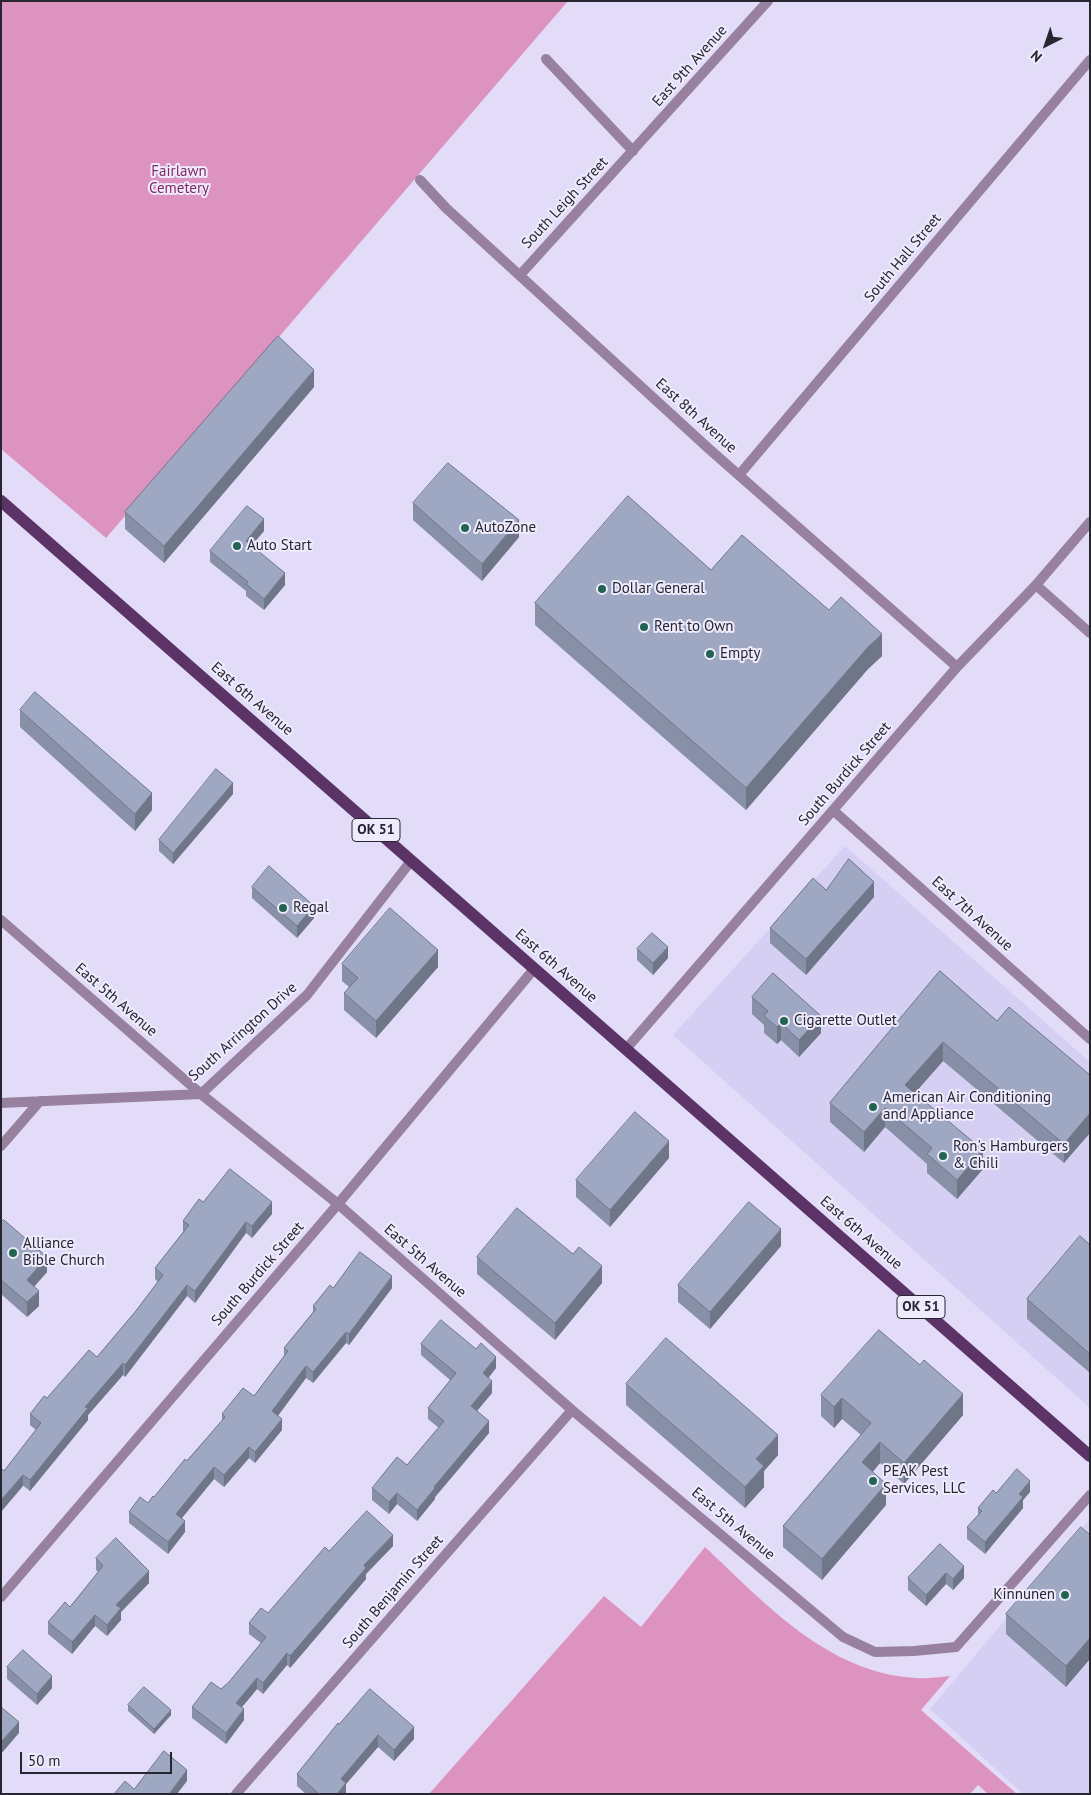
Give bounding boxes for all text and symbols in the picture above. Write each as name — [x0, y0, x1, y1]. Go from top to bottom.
north arrow — [1021, 20, 1071, 70]
street label: East 9th Avenue — [649, 22, 731, 110]
text: N — [1027, 47, 1046, 66]
street label: South Leigh Street — [518, 154, 612, 252]
park label: Fairlawn Cemetery — [149, 163, 209, 198]
street label: South Hall Street — [861, 210, 945, 306]
street label: East 8th Avenue — [652, 375, 740, 457]
place label: AutoZone — [475, 519, 536, 537]
marker: AutoZone — [459, 522, 471, 534]
place label: Auto Start — [247, 537, 312, 555]
marker: Auto Start — [231, 540, 243, 552]
place label: Dollar General — [612, 580, 705, 598]
marker: Dollar General — [596, 583, 608, 595]
place label: Rent to Own — [654, 618, 734, 636]
marker: Rent to Own — [638, 621, 650, 633]
place label: Empty — [720, 645, 760, 663]
marker: Empty — [704, 648, 716, 660]
street label: East 6th Avenue — [207, 658, 297, 740]
street label: South Burdick Street — [795, 718, 895, 830]
road number: OK 51 — [352, 818, 400, 842]
street label: East 7th Avenue — [928, 873, 1016, 955]
place label: Regal — [293, 899, 329, 917]
marker: Regal — [277, 902, 289, 914]
street label: East 6th Avenue — [511, 925, 601, 1007]
street label: East 5th Avenue — [71, 959, 161, 1041]
street label: South Arrington Drive — [185, 979, 301, 1085]
place label: Cigarette Outlet — [794, 1012, 897, 1030]
marker: Cigarette Outlet — [778, 1015, 790, 1027]
place label: American Air Conditioning and Appliance — [883, 1089, 1051, 1124]
marker: American Air Conditioning and Appliance — [867, 1101, 879, 1113]
place label: Ron's Hamburgers & Chili — [953, 1138, 1068, 1173]
marker: Ron's Hamburgers & Chili — [937, 1150, 949, 1162]
street label: East 6th Avenue — [816, 1192, 906, 1274]
street label: South Burdick Street — [208, 1218, 308, 1330]
street label: East 5th Avenue — [380, 1220, 470, 1302]
place label: Alliance Bible Church — [23, 1235, 105, 1270]
marker: Alliance Bible Church — [7, 1247, 19, 1259]
road number: OK 51 — [897, 1295, 945, 1318]
place label: PEAK Pest Services, LLC — [883, 1463, 966, 1498]
marker: PEAK Pest Services, LLC — [867, 1475, 879, 1487]
street label: East 5th Avenue — [688, 1484, 778, 1564]
street label: South Benjamin Street — [339, 1532, 447, 1652]
place label: Kinnunen — [993, 1586, 1055, 1604]
marker: Kinnunen — [1059, 1589, 1071, 1601]
scale bar — [22, 1742, 175, 1774]
text: 50 m — [28, 1751, 61, 1770]

